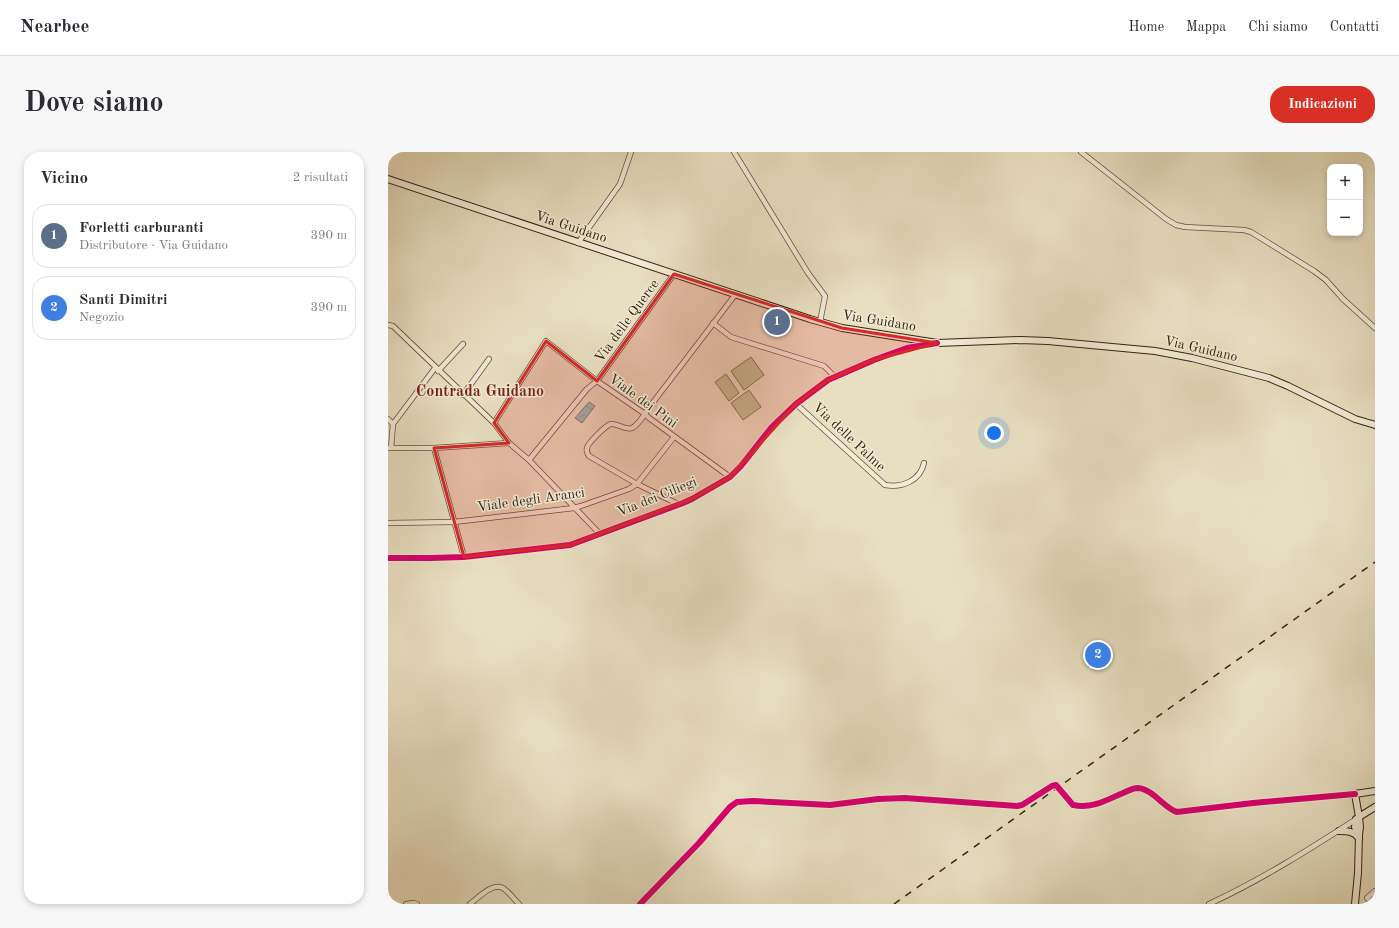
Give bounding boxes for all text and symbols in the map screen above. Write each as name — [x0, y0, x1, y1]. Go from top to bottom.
text: Nearbee — [20, 18, 89, 37]
text: Home — [1129, 20, 1164, 34]
text: Mappa — [1186, 20, 1226, 34]
text: Chi siamo — [1248, 20, 1308, 34]
text: Contatti — [1330, 20, 1379, 34]
button: Indicazioni — [1270, 86, 1375, 123]
text: Dove siamo — [24, 90, 164, 118]
map controls — [1327, 164, 1363, 236]
button: + — [1327, 164, 1363, 200]
text: Vicino — [40, 170, 88, 187]
text: 2 risultati — [293, 171, 348, 184]
button: − — [1327, 200, 1363, 236]
street label: Via Guidano — [533, 209, 609, 245]
text: Forletti carburanti — [79, 221, 203, 236]
text: 1 — [50, 229, 58, 242]
text: 390 m — [310, 229, 347, 242]
text: Distributore · Via Guidano — [79, 239, 228, 252]
street label: Via delle Querce — [592, 277, 662, 365]
text: Santi Dimitri — [79, 293, 167, 308]
text: 2 — [50, 301, 58, 314]
text: 390 m — [310, 301, 347, 314]
pin: 1 — [764, 307, 790, 337]
street label: Via Guidano — [841, 308, 917, 334]
text: Negozio — [79, 311, 124, 324]
street label: Via Guidano — [1163, 334, 1239, 364]
street label: Viale dei Pini — [606, 371, 680, 431]
district label: Contrada Guidano — [416, 384, 544, 400]
street label: Via delle Palme — [810, 400, 888, 474]
your location — [984, 423, 1004, 443]
street label: Via dei Ciliegi — [615, 475, 699, 519]
street label: Viale degli Aranci — [476, 485, 586, 514]
pin: 2 — [1085, 640, 1111, 670]

